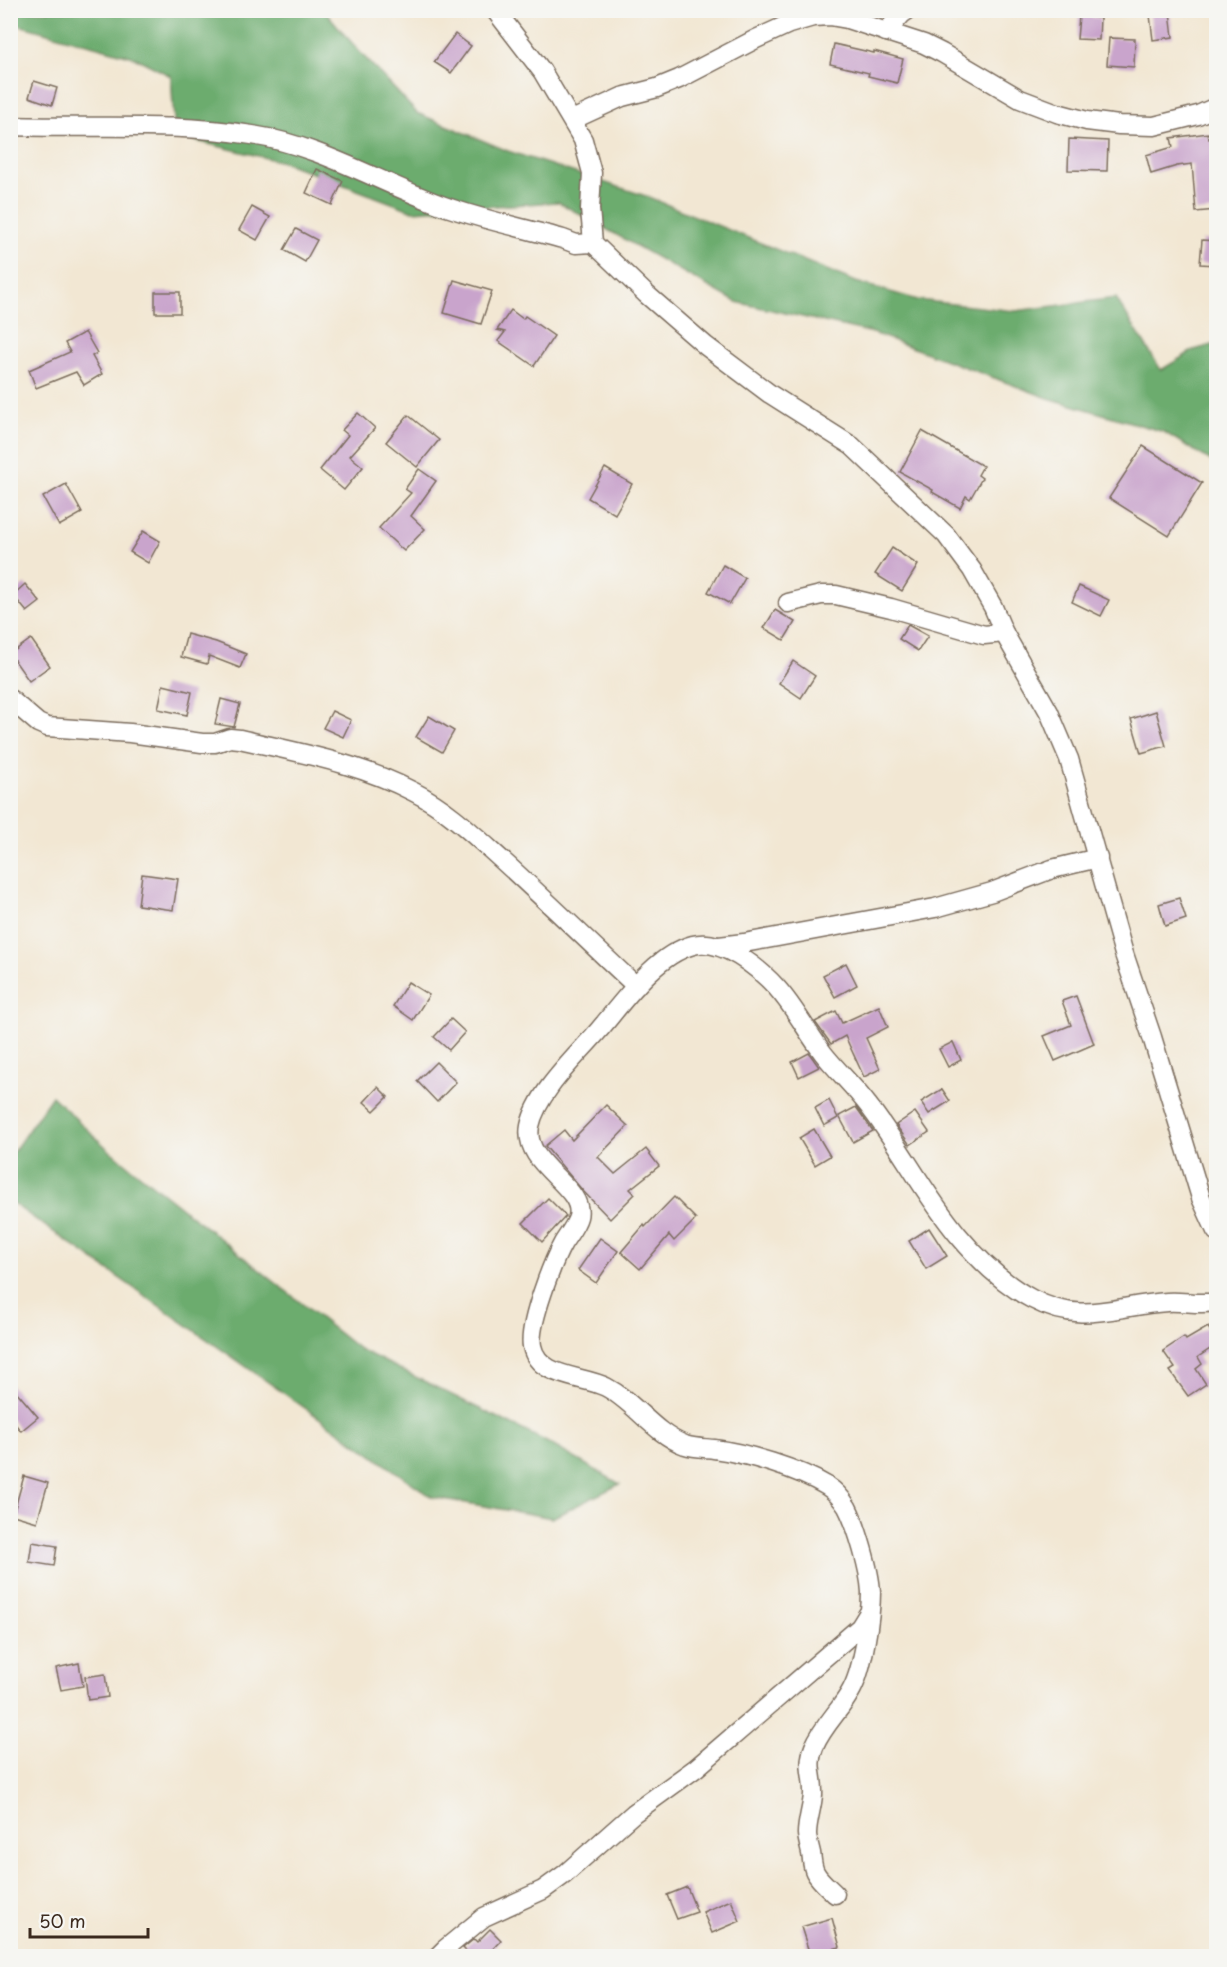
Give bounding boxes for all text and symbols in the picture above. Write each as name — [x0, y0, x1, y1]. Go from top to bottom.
scale bar — [30, 1901, 148, 1939]
text: 50 m — [39, 1907, 86, 1934]

